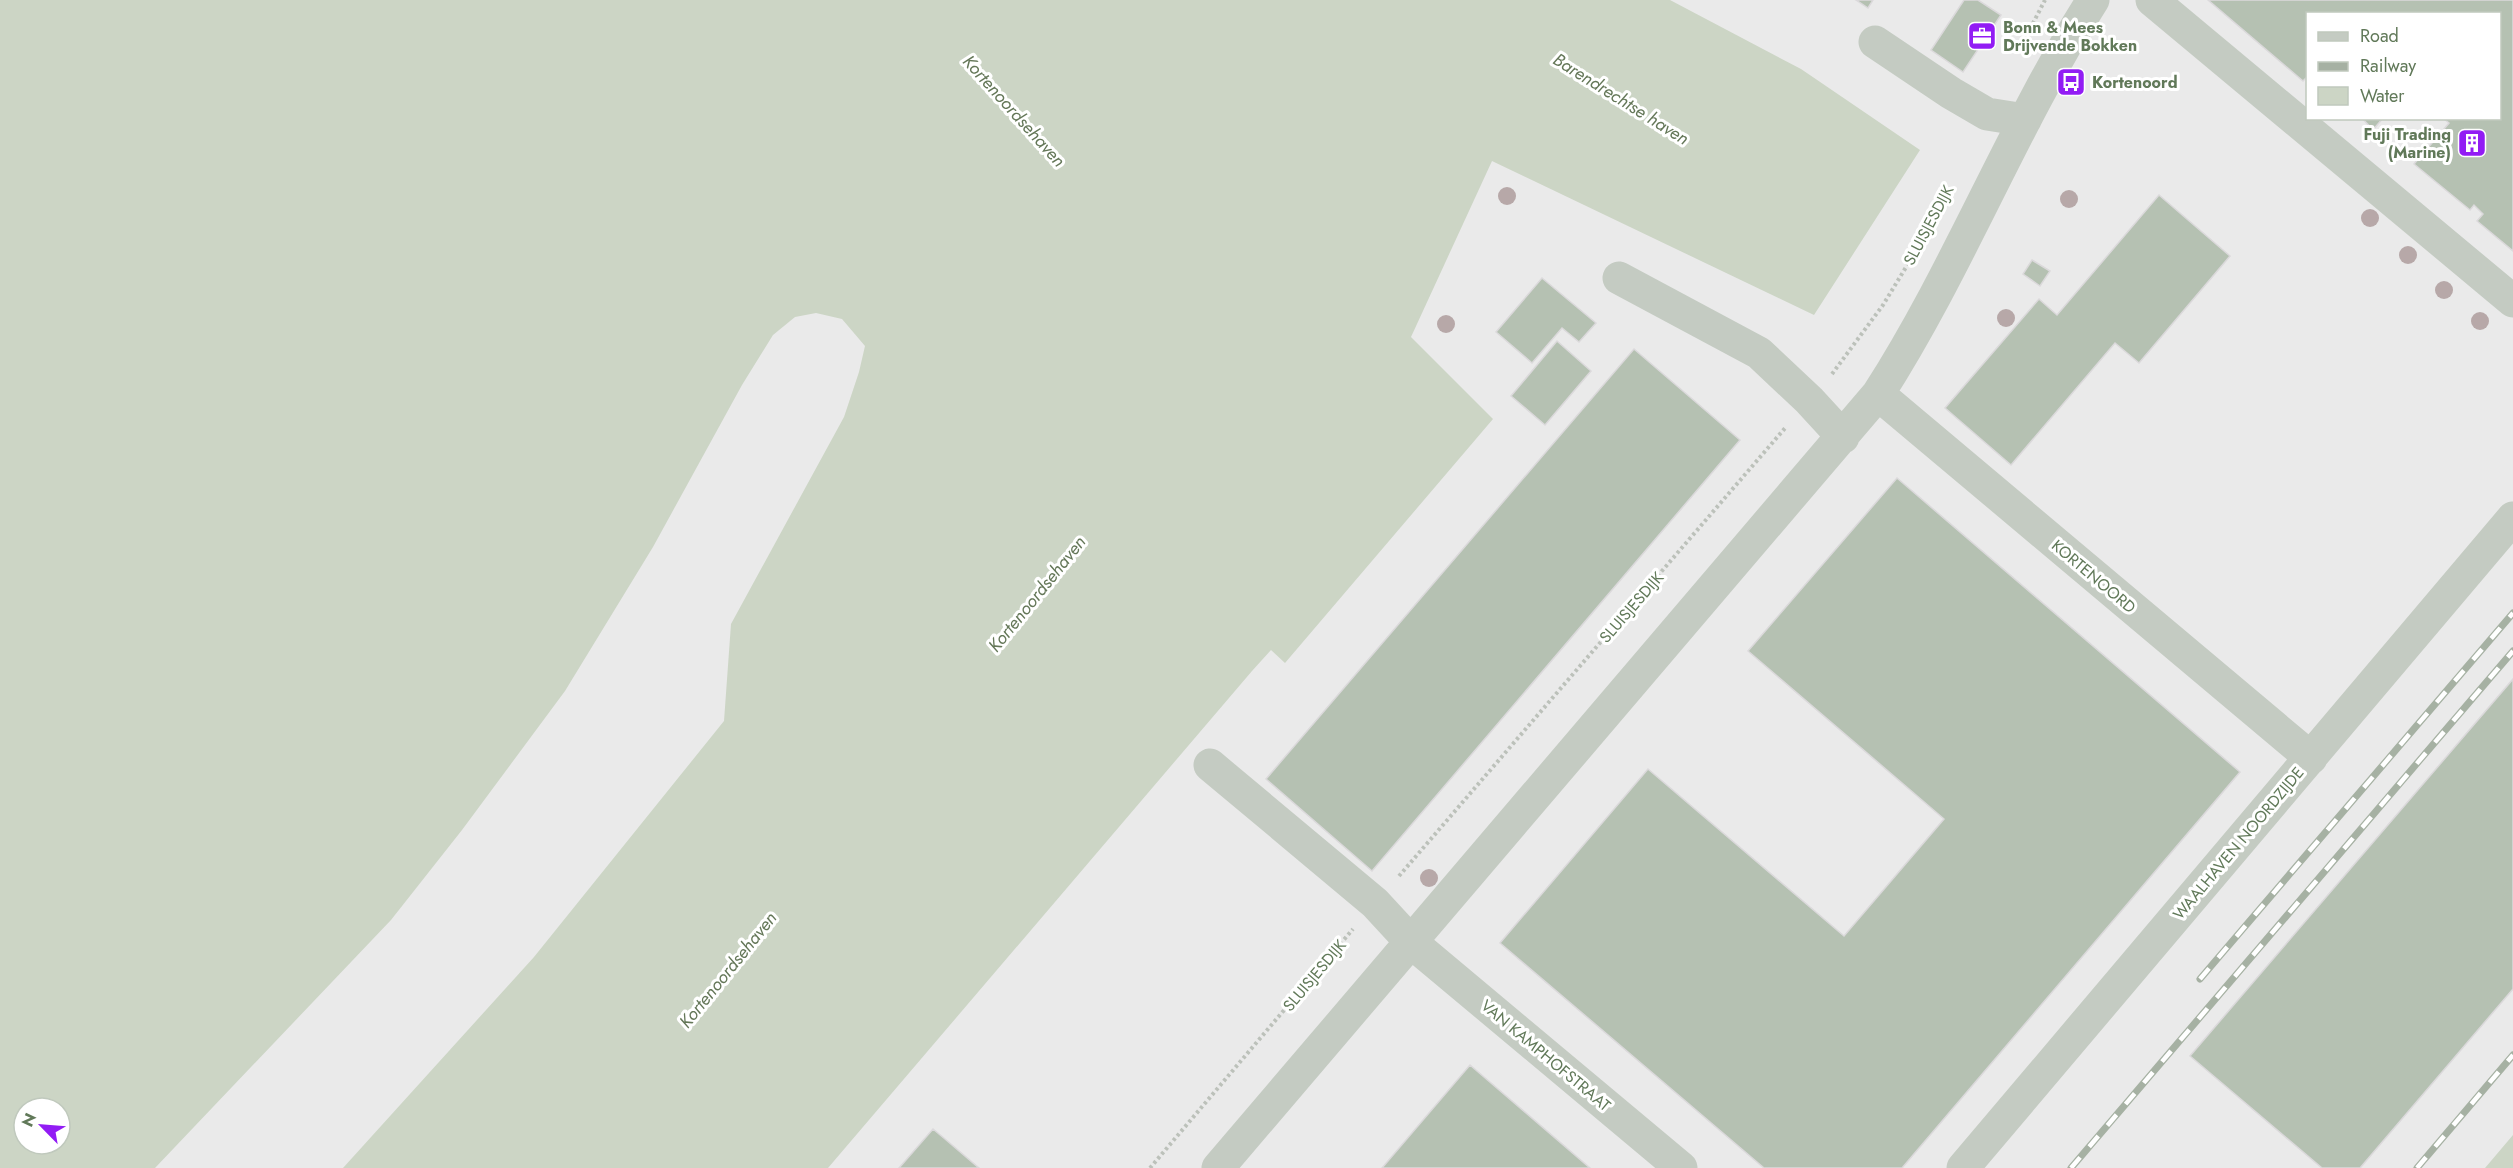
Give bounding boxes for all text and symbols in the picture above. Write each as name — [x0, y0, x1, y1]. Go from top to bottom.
legend — [2306, 12, 2501, 120]
place label: Bonn & Mees Drijvende Bokken — [2003, 16, 2137, 57]
office icon: Bonn & Mees Drijvende Bokken — [1966, 20, 1998, 52]
text: Road — [2360, 23, 2399, 49]
water label: Barendrechtse haven — [1548, 47, 1694, 151]
water label: Kortenoordsehaven — [957, 49, 1071, 173]
text: Railway — [2360, 53, 2416, 79]
bus stop icon: Kortenoord — [2055, 66, 2087, 98]
place label: Kortenoord — [2092, 71, 2178, 94]
text: Water — [2360, 83, 2405, 109]
place label: Fuji Trading (Marine) — [2364, 123, 2451, 164]
building icon: Fuji Trading (Marine) — [2456, 127, 2488, 159]
street label: SLUISJESDIJK — [1898, 181, 1959, 269]
water label: Kortenoordsehaven — [982, 530, 1092, 658]
street label: KORTENOORD — [2047, 534, 2141, 619]
street label: SLUISJESDIJK — [1594, 567, 1669, 648]
street label: WAALHAVEN NOORDZIJDE — [2167, 762, 2309, 925]
water label: Kortenoordsehaven — [673, 906, 783, 1034]
street label: SLUISJESDIJK — [1277, 934, 1351, 1016]
street label: VAN KAMPHOFSTRAAT — [1476, 994, 1616, 1117]
north arrow — [12, 1096, 72, 1156]
text: N — [16, 1109, 42, 1130]

